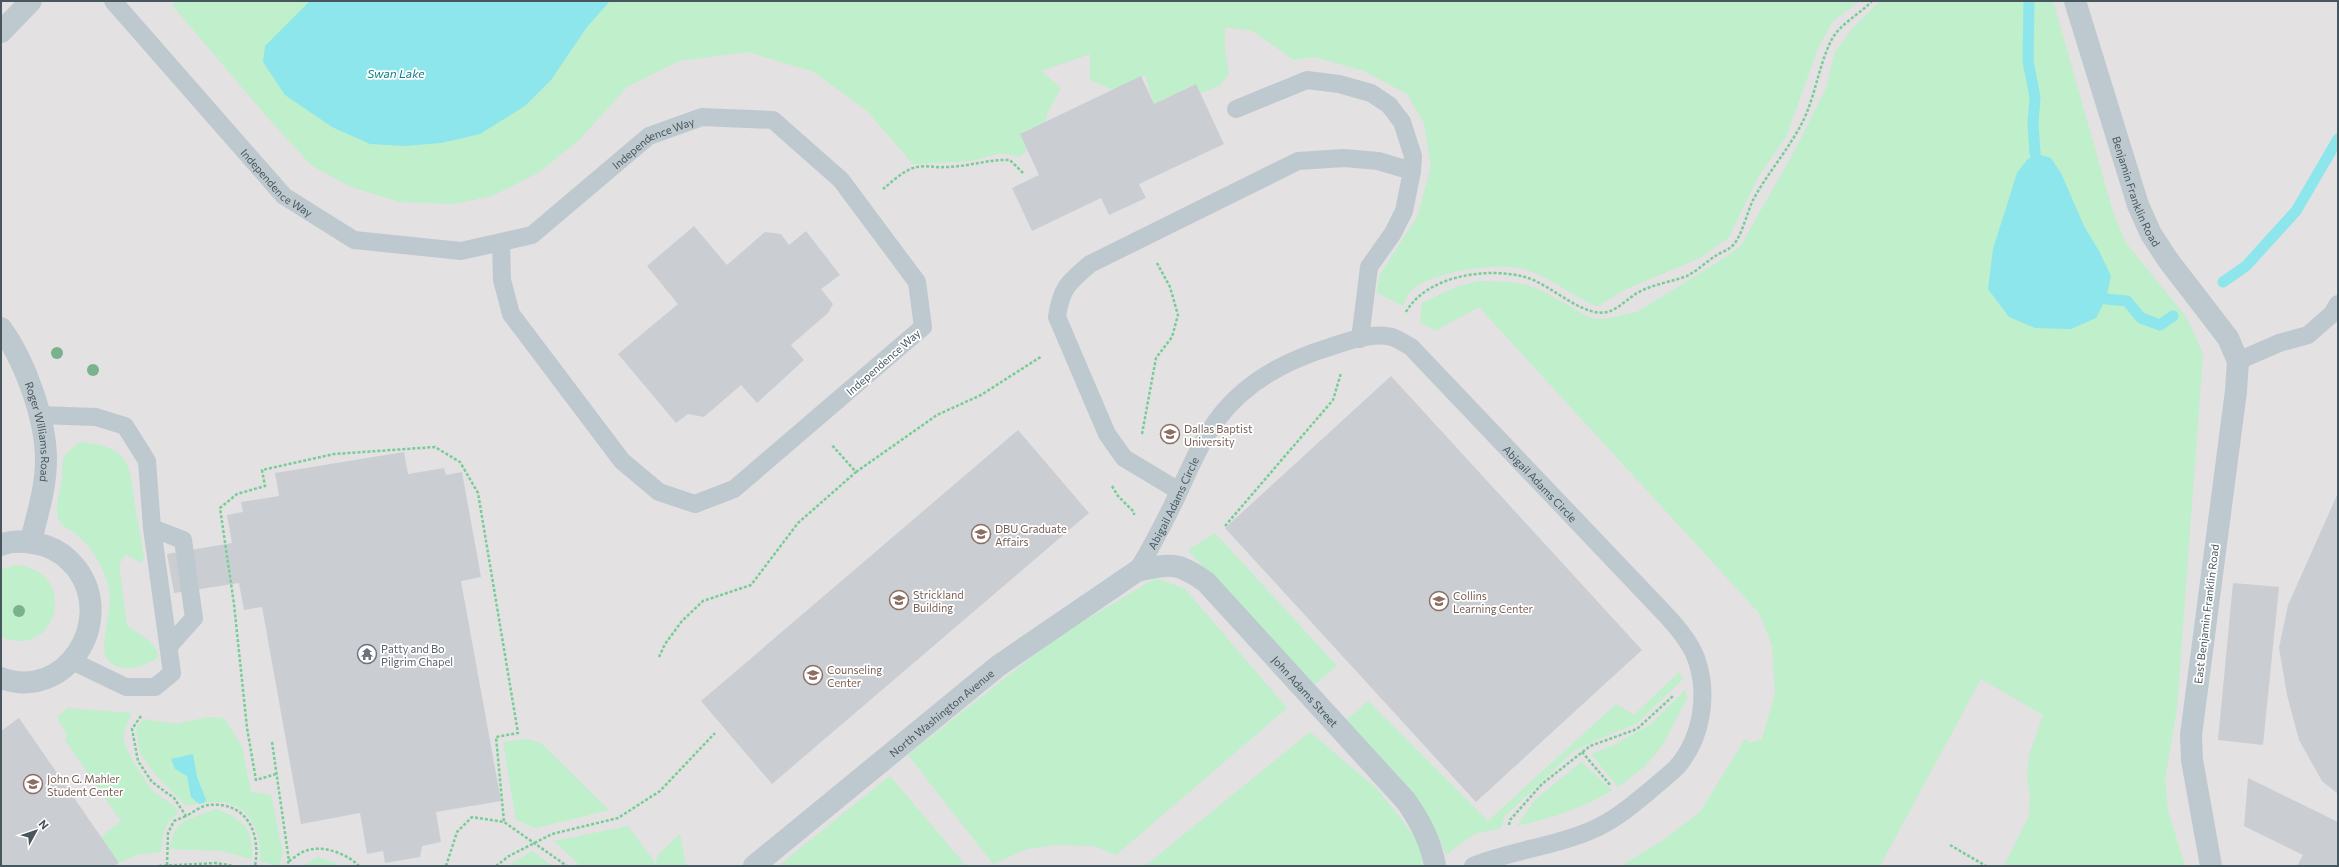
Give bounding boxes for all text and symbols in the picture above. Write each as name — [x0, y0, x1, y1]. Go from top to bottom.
water label: Swan Lake — [367, 66, 425, 80]
street label: Independence Way — [609, 114, 696, 171]
street label: Benjamin Franklin Road — [2111, 134, 2164, 249]
street label: Independence Way — [239, 146, 315, 219]
street label: Independence Way — [843, 326, 923, 398]
street label: Roger Williams Road — [23, 379, 53, 483]
place label: Dallas Baptist University — [1184, 422, 1253, 448]
school or university icon: Dallas Baptist University — [1159, 423, 1181, 445]
street label: Abigail Adams Circle — [1501, 442, 1580, 524]
street label: Abigail Adams Circle — [1145, 454, 1201, 551]
place label: DBU Graduate Affairs — [995, 522, 1067, 548]
school or university icon: DBU Graduate Affairs — [970, 523, 992, 545]
street label: East Benjamin Franklin Road — [2191, 543, 2221, 685]
place label: Strickland Building — [913, 588, 964, 614]
school or university icon: Strickland Building — [888, 589, 910, 611]
place label: Collins Learning Center — [1453, 589, 1534, 615]
school or university icon: Collins Learning Center — [1428, 590, 1450, 612]
place label: Patty and Bo Pilgrim Chapel — [381, 642, 453, 668]
temple icon: Patty and Bo Pilgrim Chapel — [356, 643, 378, 665]
street label: John Adams Street — [1269, 653, 1342, 730]
place label: Counseling Center — [827, 663, 882, 689]
school or university icon: Counseling Center — [802, 664, 824, 686]
street label: North Washington Avenue — [886, 666, 996, 759]
place label: John G. Mahler Student Center — [47, 772, 124, 798]
school or university icon: John G. Mahler Student Center — [22, 773, 44, 795]
north arrow — [16, 811, 56, 851]
text: N — [36, 817, 52, 832]

